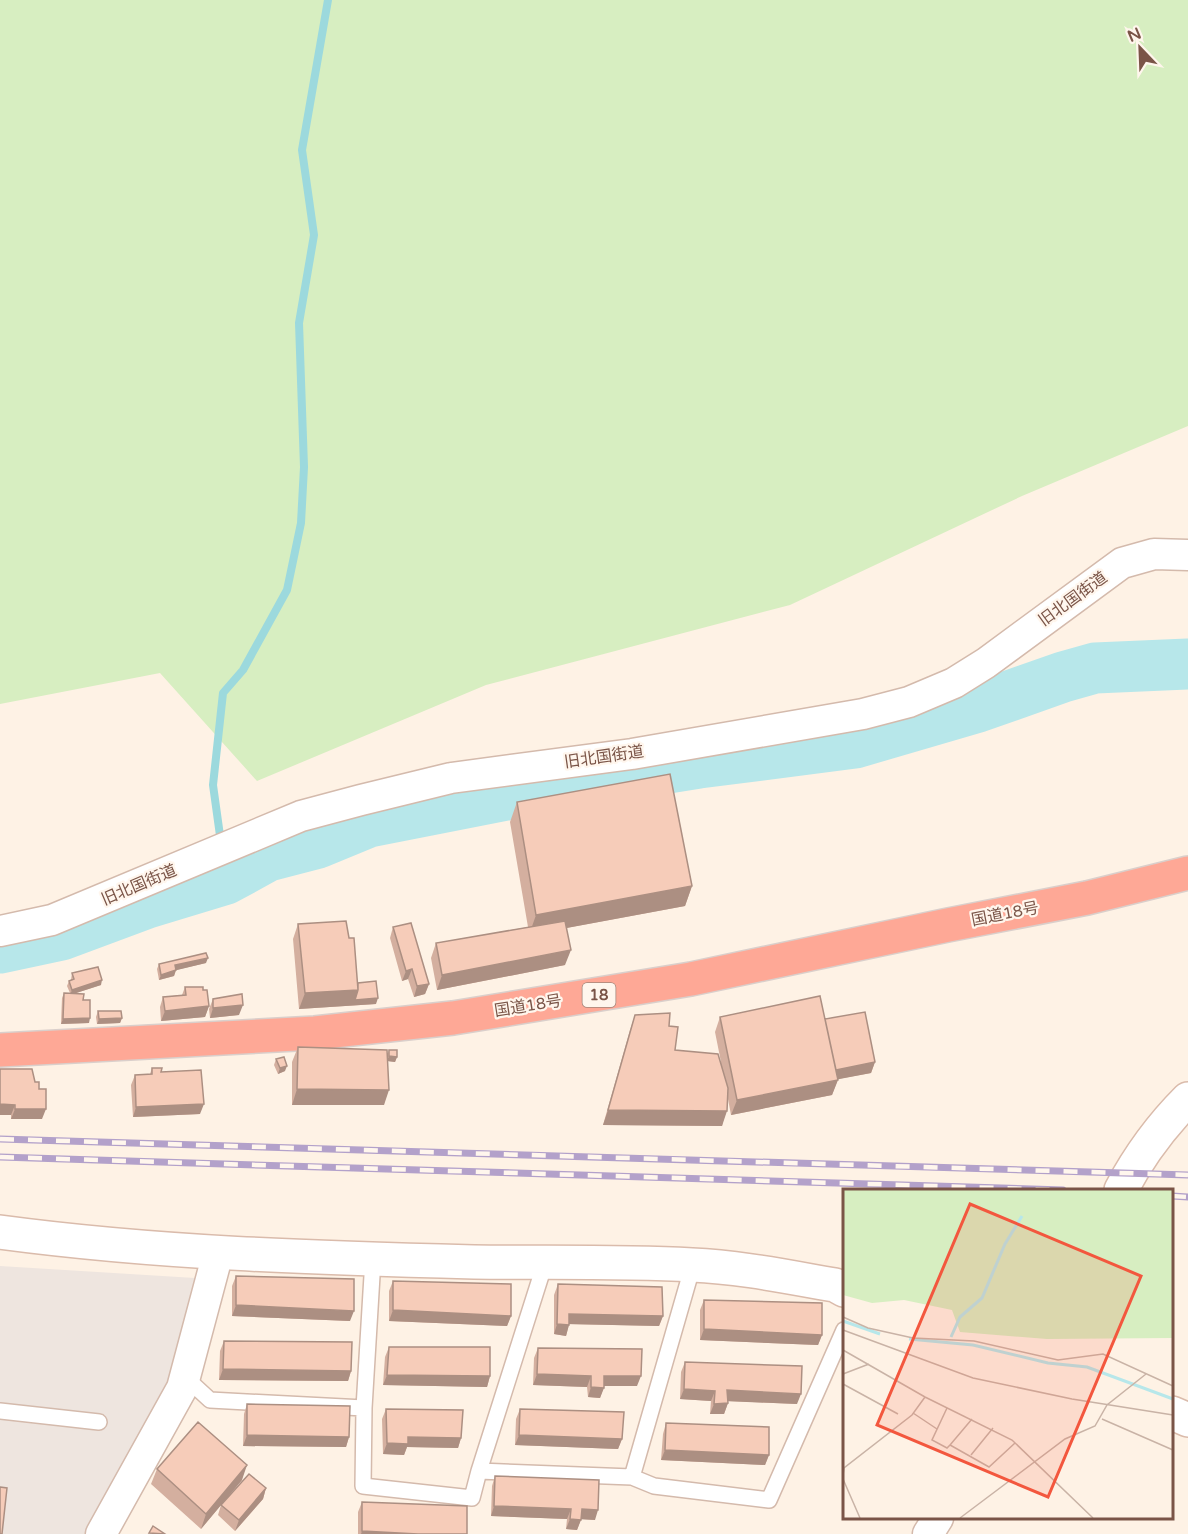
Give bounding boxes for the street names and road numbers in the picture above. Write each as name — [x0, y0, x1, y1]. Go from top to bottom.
street label: 旧北国街道 — [1035, 567, 1111, 631]
street label: 旧北国街道 — [563, 742, 645, 772]
street label: 旧北国街道 — [98, 860, 180, 910]
street label: 国道18号 — [970, 898, 1040, 930]
road number: 18 — [582, 983, 616, 1007]
street label: 国道18号 — [493, 991, 563, 1021]

